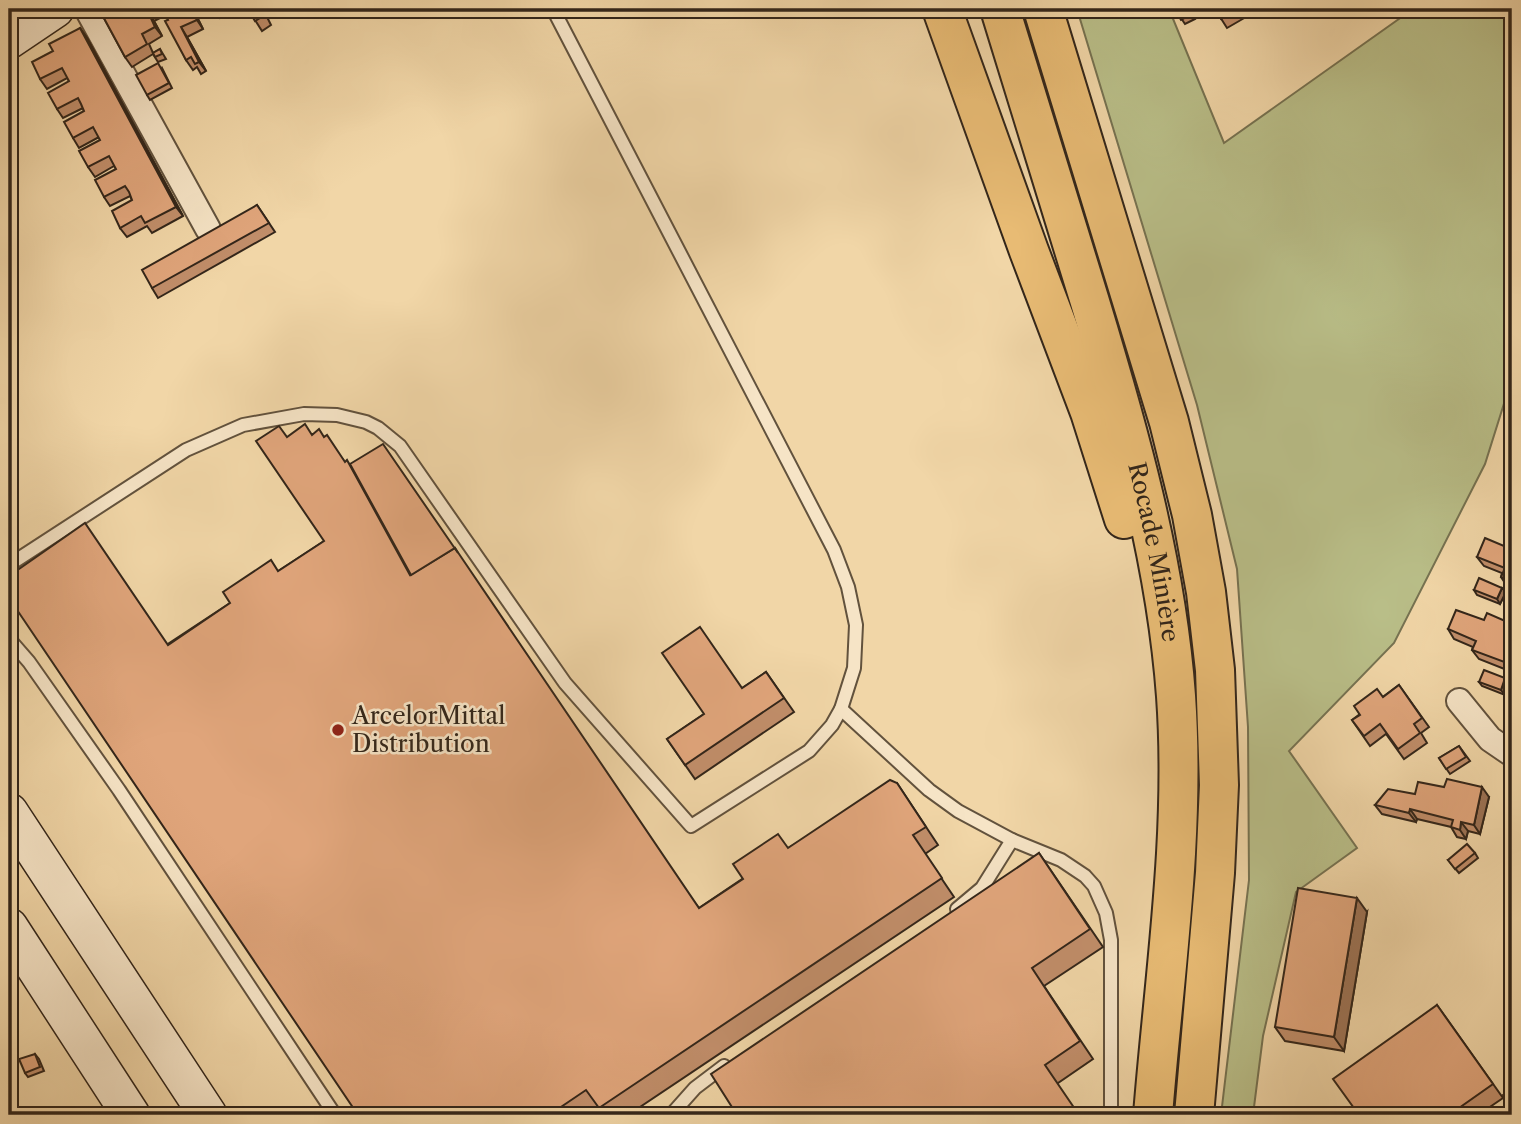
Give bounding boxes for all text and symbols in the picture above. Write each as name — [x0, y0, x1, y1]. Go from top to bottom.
street label: Rocade Minière — [1122, 459, 1185, 644]
place label: ArcelorMittal Distribution — [351, 701, 505, 758]
marker: ArcelorMittal Distribution — [330, 722, 346, 738]

